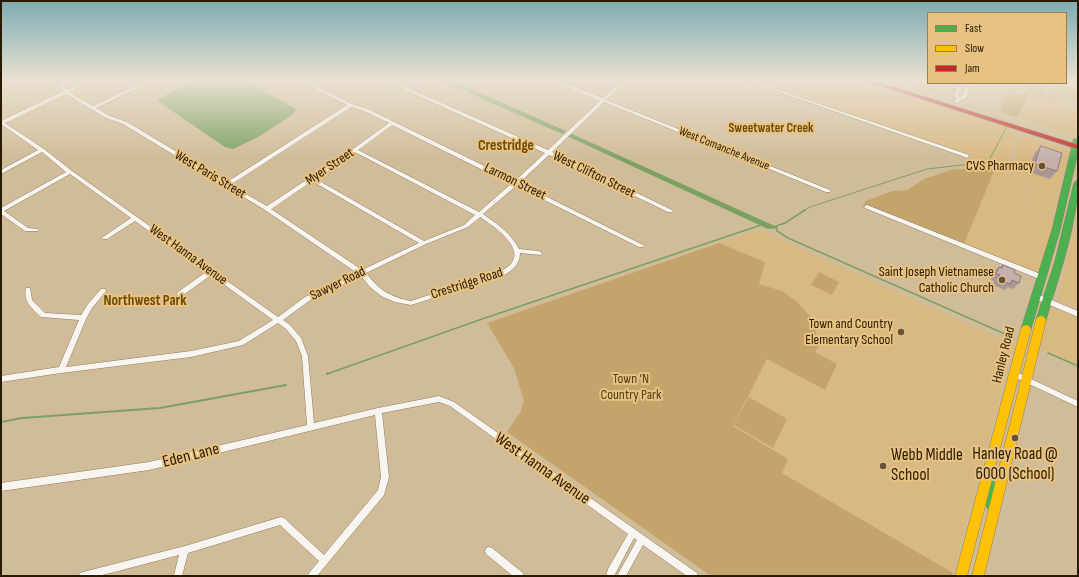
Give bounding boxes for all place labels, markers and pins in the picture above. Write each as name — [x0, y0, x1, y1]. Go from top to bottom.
place label: CVS Pharmacy — [966, 158, 1034, 174]
marker: CVS Pharmacy — [1037, 161, 1047, 171]
place label: Saint Joseph Vietnamese Catholic Church — [879, 264, 994, 296]
marker: Saint Joseph Vietnamese Catholic Church — [997, 275, 1007, 285]
place label: Town and Country Elementary School — [805, 316, 893, 348]
marker: Town and Country Elementary School — [896, 327, 906, 337]
marker: Hanley Road @ 6000 (School) — [1010, 433, 1020, 443]
place label: Hanley Road @ 6000 (School) — [972, 445, 1058, 485]
place label: Webb Middle School — [891, 446, 963, 486]
marker: Webb Middle School — [878, 461, 888, 471]

